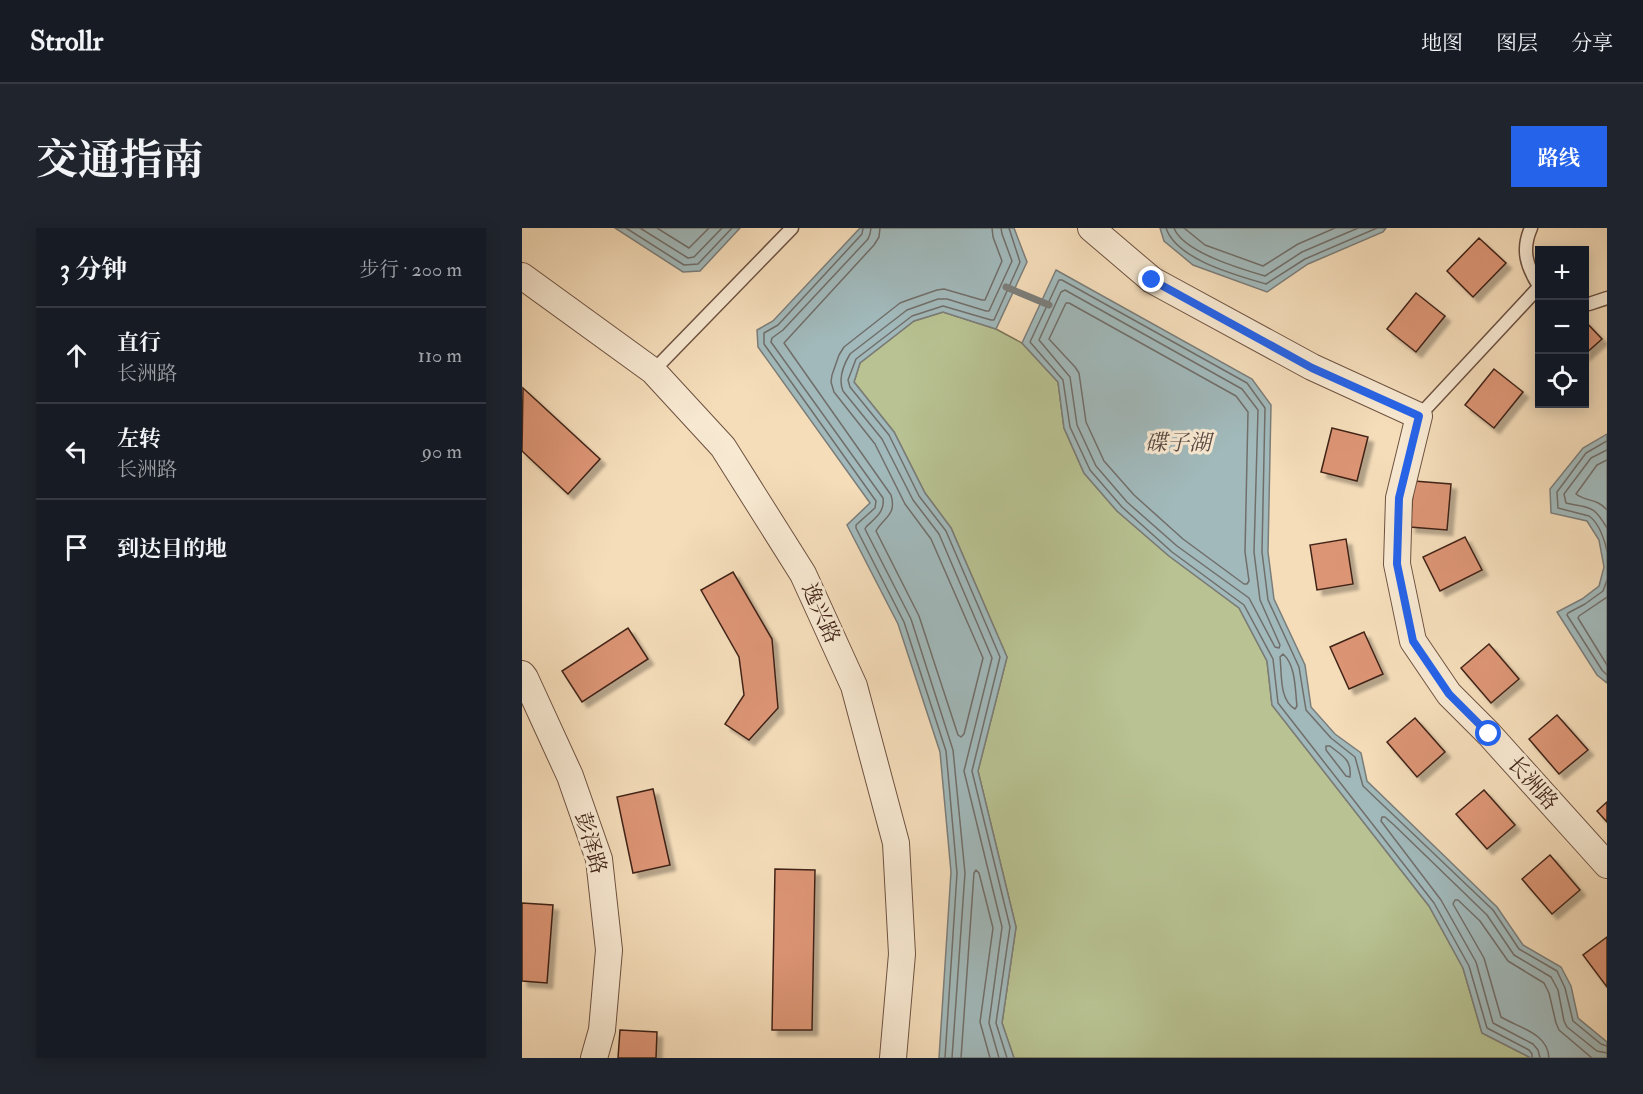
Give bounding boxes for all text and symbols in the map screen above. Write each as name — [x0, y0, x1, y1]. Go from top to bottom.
text: Strollr — [30, 24, 103, 59]
text: 地图 — [1421, 30, 1463, 57]
text: 图层 — [1496, 30, 1538, 57]
text: 分享 — [1571, 30, 1613, 57]
button: 路线 — [1511, 126, 1607, 187]
text: 交通指南 — [36, 135, 204, 187]
map controls — [1535, 246, 1589, 408]
button: + — [1535, 246, 1589, 300]
text: 3 分钟 — [60, 254, 127, 286]
text: 步行 · 200 m — [359, 257, 462, 282]
route end — [1138, 266, 1164, 292]
button: − — [1535, 300, 1589, 354]
text: 直行 — [117, 329, 161, 357]
icon: ahead — [60, 339, 93, 372]
text: 110 m — [418, 343, 462, 368]
button: locate — [1535, 354, 1589, 408]
text: 长洲路 — [117, 361, 177, 386]
text: 左转 — [117, 425, 161, 453]
water label: 碟子湖 — [1145, 429, 1215, 457]
icon: left — [60, 435, 93, 468]
text: 90 m — [422, 439, 462, 464]
text: 长洲路 — [117, 457, 177, 482]
icon: arrive — [60, 531, 93, 564]
text: 到达目的地 — [117, 535, 227, 563]
street label: 逸兴路 — [795, 579, 846, 647]
route start — [1475, 720, 1501, 746]
street label: 长洲路 — [1502, 751, 1564, 816]
street label: 彭泽路 — [569, 809, 612, 877]

